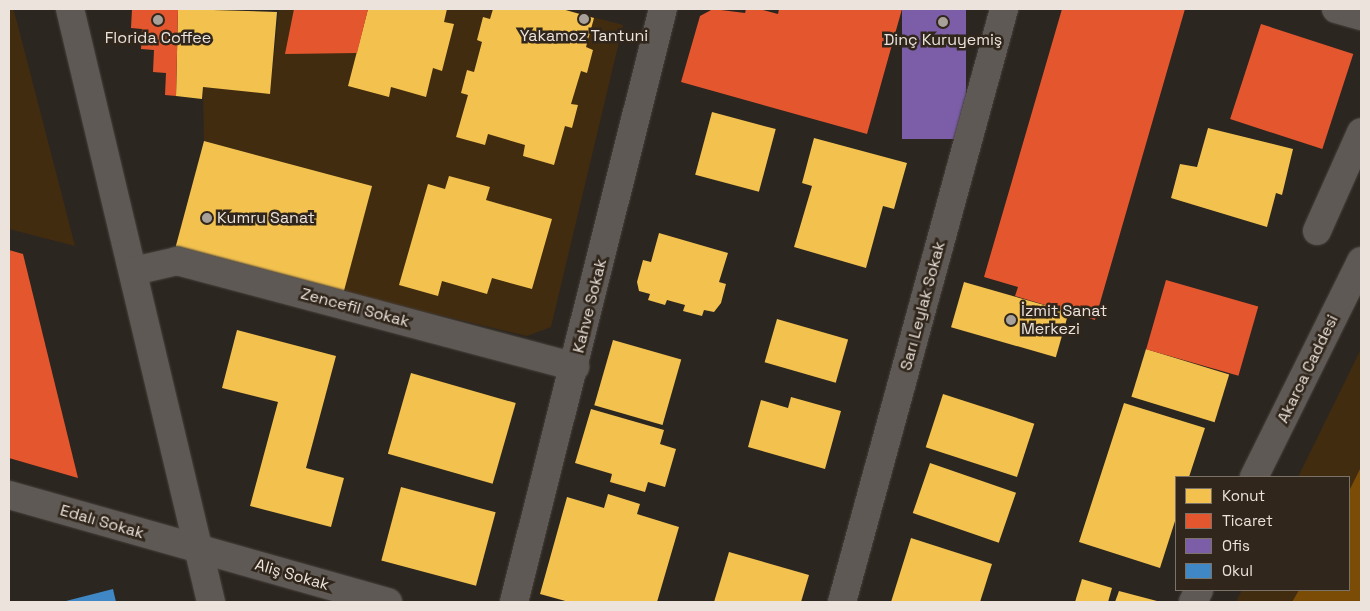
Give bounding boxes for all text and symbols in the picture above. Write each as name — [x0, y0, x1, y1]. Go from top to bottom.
marker: Yakamoz Tantuni — [578, 13, 590, 25]
marker: Florida Coffee — [152, 14, 164, 26]
marker: Dinç Kuruyemiş — [937, 16, 949, 28]
place label: Yakamoz Tantuni — [520, 26, 648, 46]
place label: Florida Coffee — [105, 28, 211, 48]
place label: Dinç Kuruyemiş — [884, 30, 1002, 50]
place label: Kumru Sanat — [217, 208, 315, 228]
marker: Kumru Sanat — [201, 212, 213, 224]
street label: Sarı Leylak Sokak — [897, 239, 949, 373]
street label: Kahve Sokak — [569, 257, 611, 355]
street label: Zencefil Sokak — [299, 284, 411, 332]
place label: İzmit Sanat Merkezi — [1021, 301, 1107, 339]
street label: Akarca Caddesi — [1274, 312, 1342, 426]
marker: İzmit Sanat Merkezi — [1005, 314, 1017, 326]
legend — [1175, 476, 1350, 591]
text: Konut — [1222, 486, 1265, 505]
street label: Edalı Sokak — [58, 501, 146, 543]
text: Ticaret — [1222, 511, 1273, 530]
text: Ofis — [1222, 536, 1250, 555]
street label: Aliş Sokak — [253, 555, 331, 595]
text: Okul — [1222, 561, 1253, 580]

